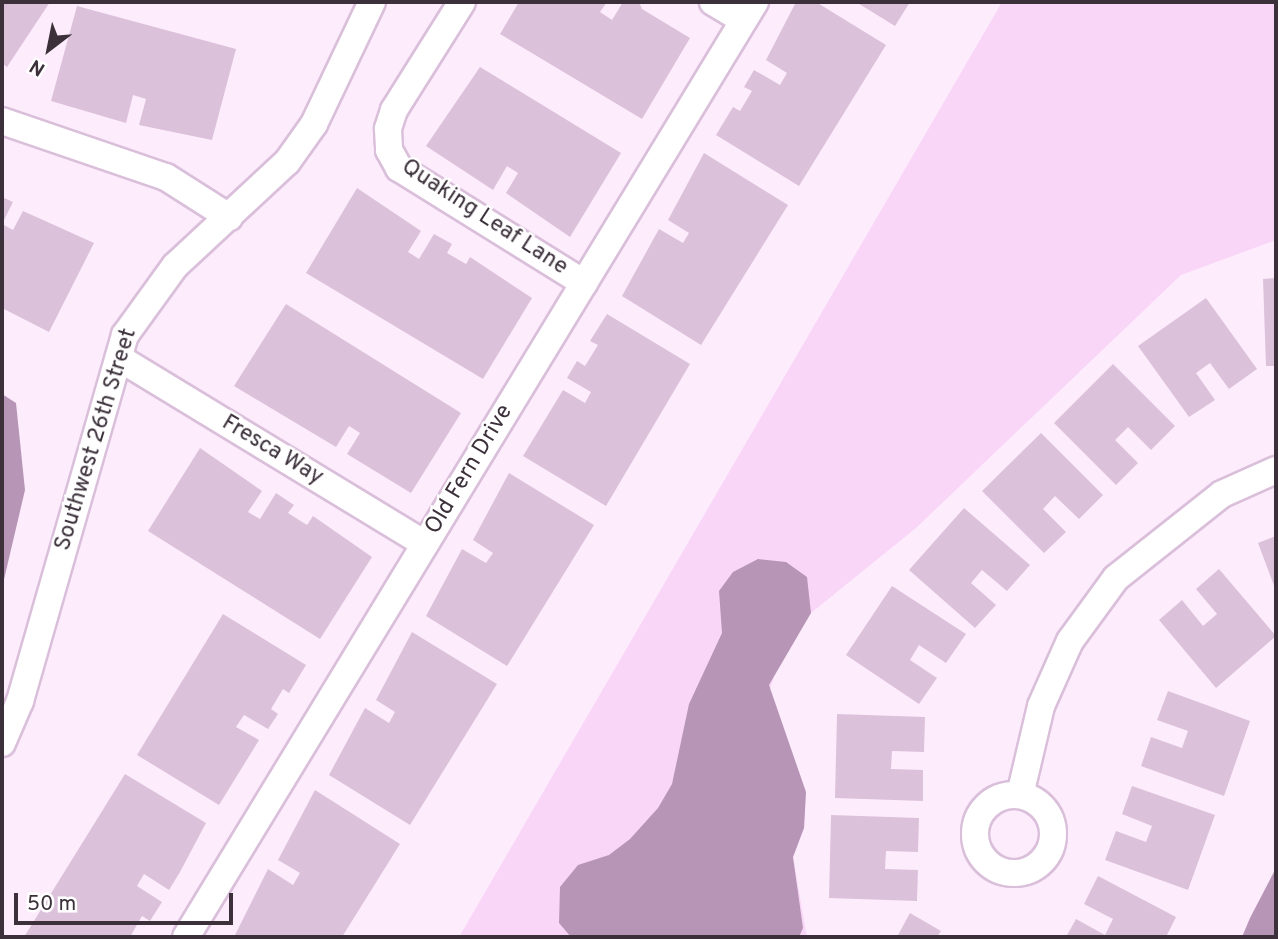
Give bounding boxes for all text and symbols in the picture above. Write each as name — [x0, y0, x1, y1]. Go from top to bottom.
north arrow — [14, 14, 84, 84]
text: N — [26, 53, 50, 81]
street label: Quaking Leaf Lane — [396, 154, 572, 282]
street label: Southwest 26th Street — [50, 326, 144, 554]
street label: Old Fern Drive — [420, 400, 520, 540]
street label: Fresca Way — [216, 410, 328, 492]
scale bar — [18, 880, 236, 924]
text: 50 m — [27, 891, 76, 918]

